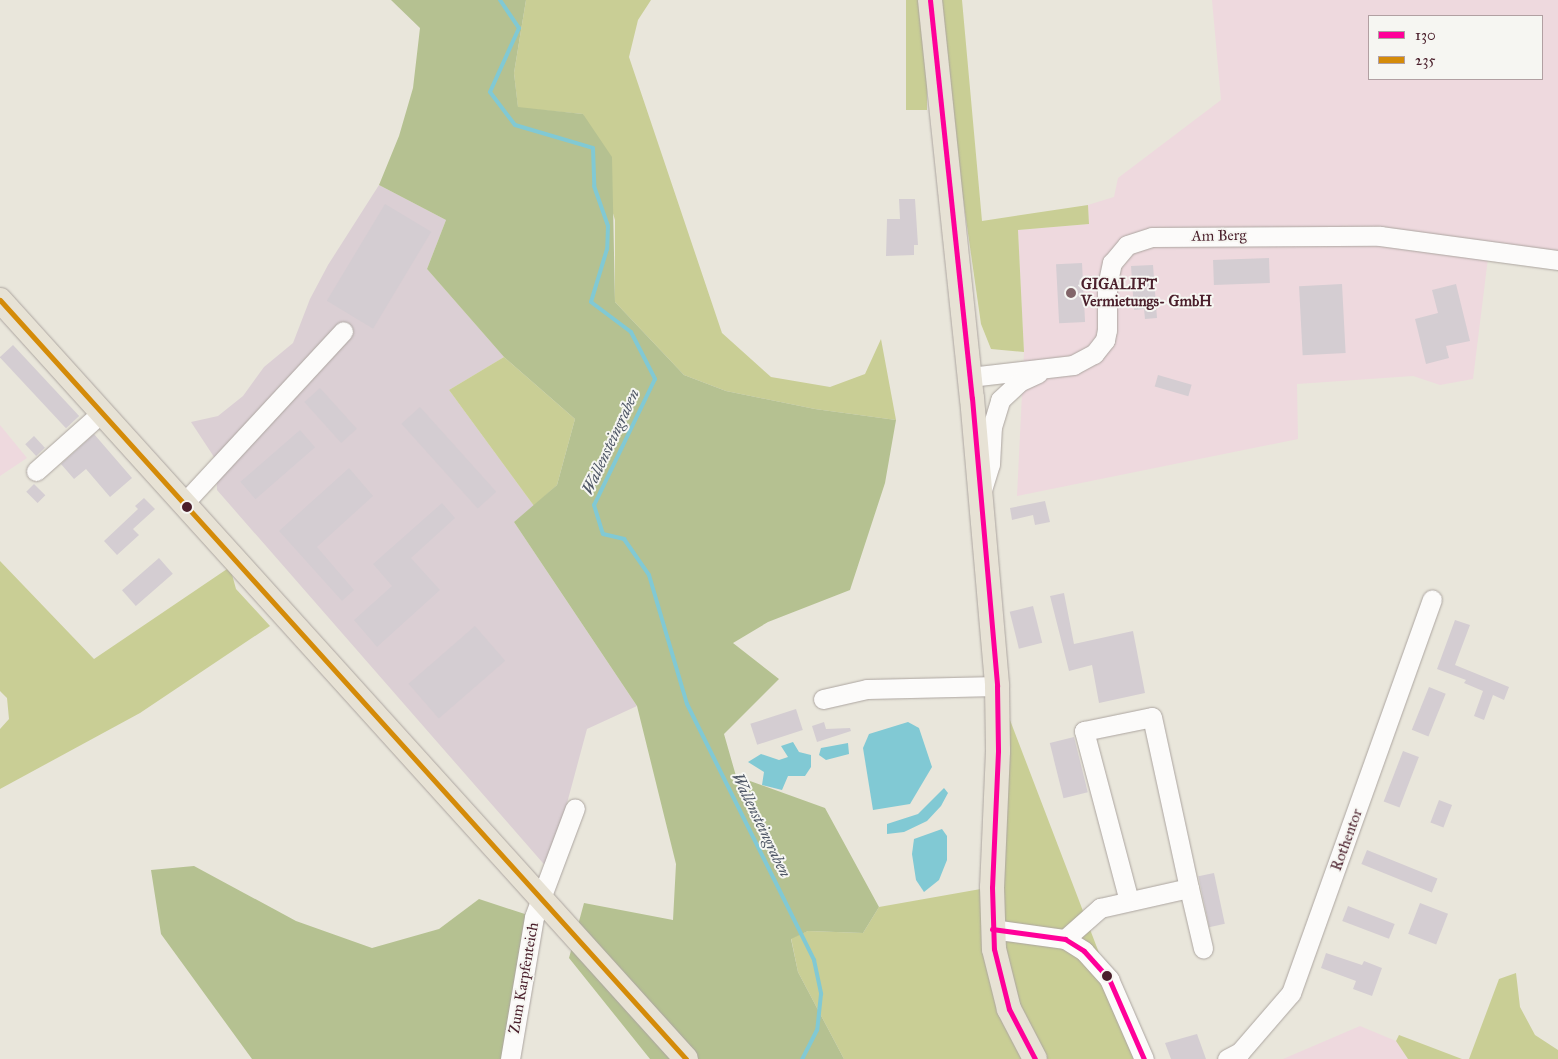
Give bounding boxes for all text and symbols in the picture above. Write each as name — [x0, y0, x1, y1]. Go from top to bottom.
legend — [1368, 15, 1543, 80]
text: 130 — [1415, 26, 1436, 44]
text: 235 — [1415, 51, 1435, 69]
street label: Am Berg — [1191, 227, 1247, 245]
place label: GIGALIFT Vermietungs- GmbH — [1081, 275, 1212, 310]
marker: GIGALIFT Vermietungs- GmbH — [1065, 287, 1077, 299]
water label: Wallensteingraben — [578, 386, 644, 498]
unlabelled marker — [182, 502, 192, 512]
water label: Wallensteingraben — [727, 770, 795, 880]
street label: Rothentor — [1328, 807, 1366, 873]
street label: Zum Karpfenteich — [505, 921, 543, 1035]
unlabelled marker — [1102, 971, 1112, 981]

